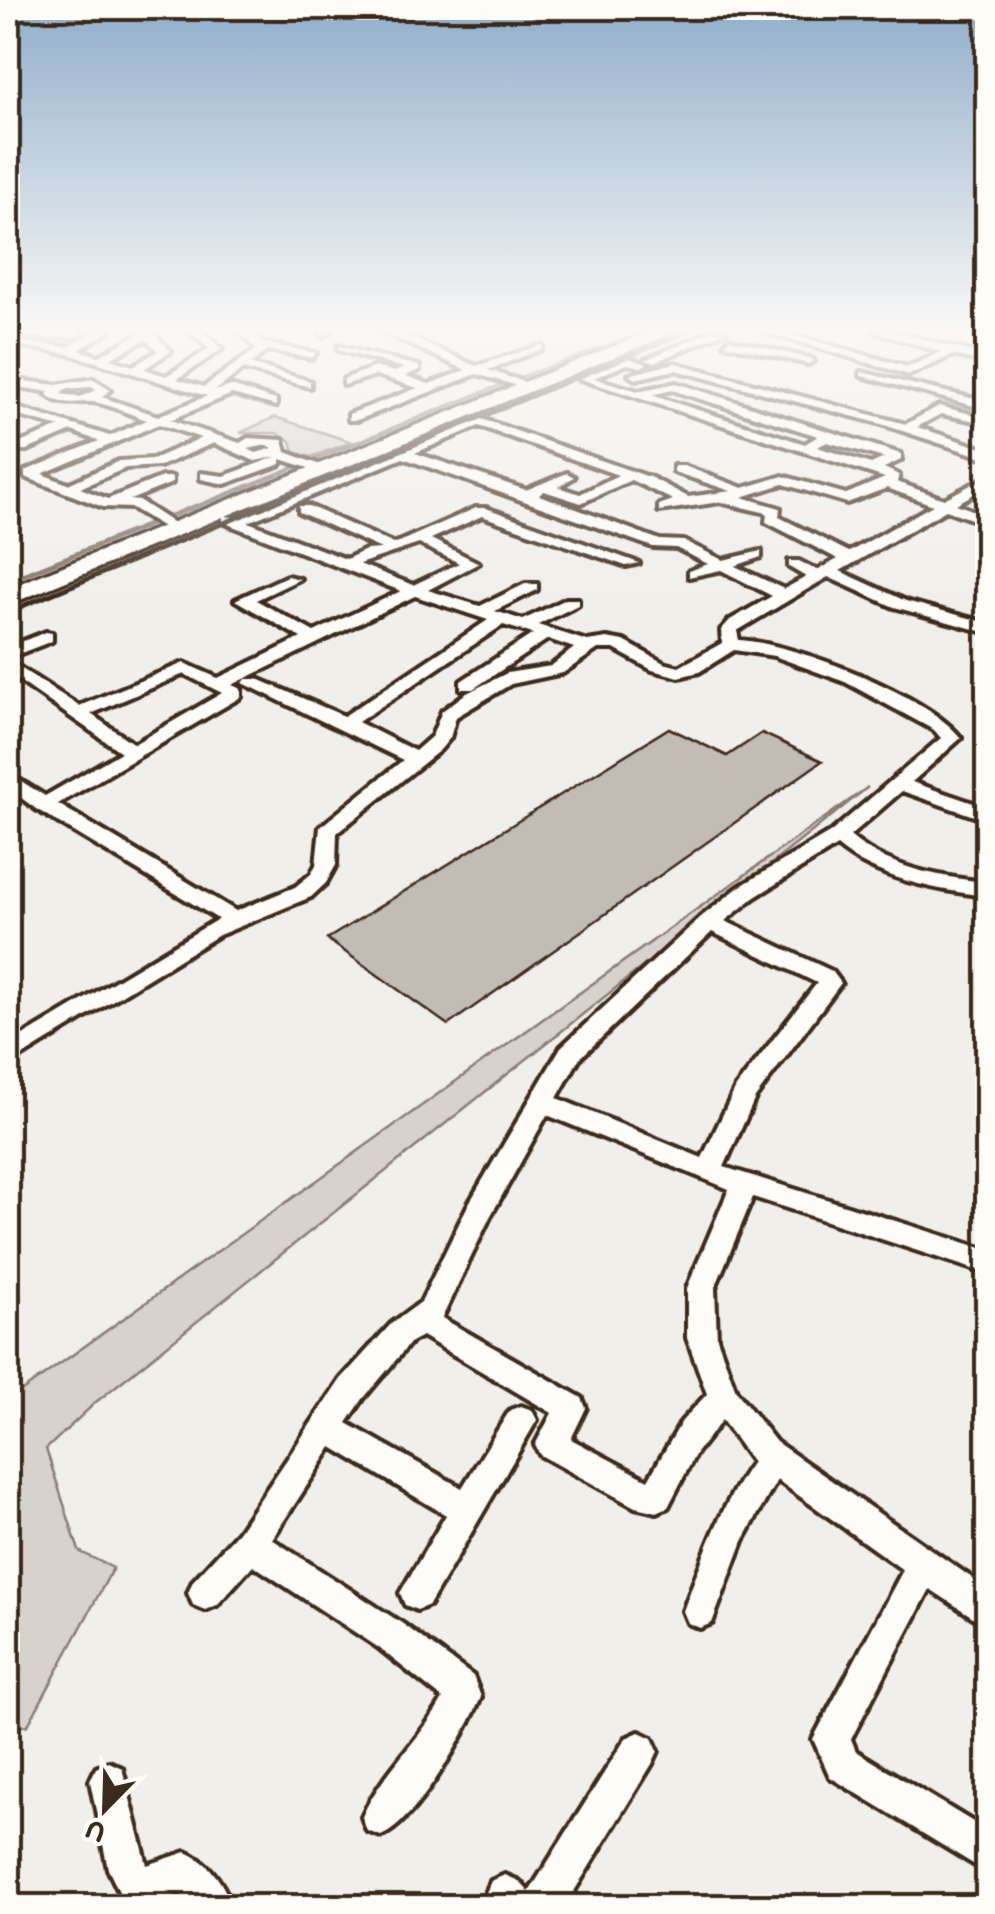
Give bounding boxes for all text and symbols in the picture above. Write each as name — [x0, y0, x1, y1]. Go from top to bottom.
north arrow — [55, 1759, 155, 1859]
text: U — [80, 1813, 110, 1851]

